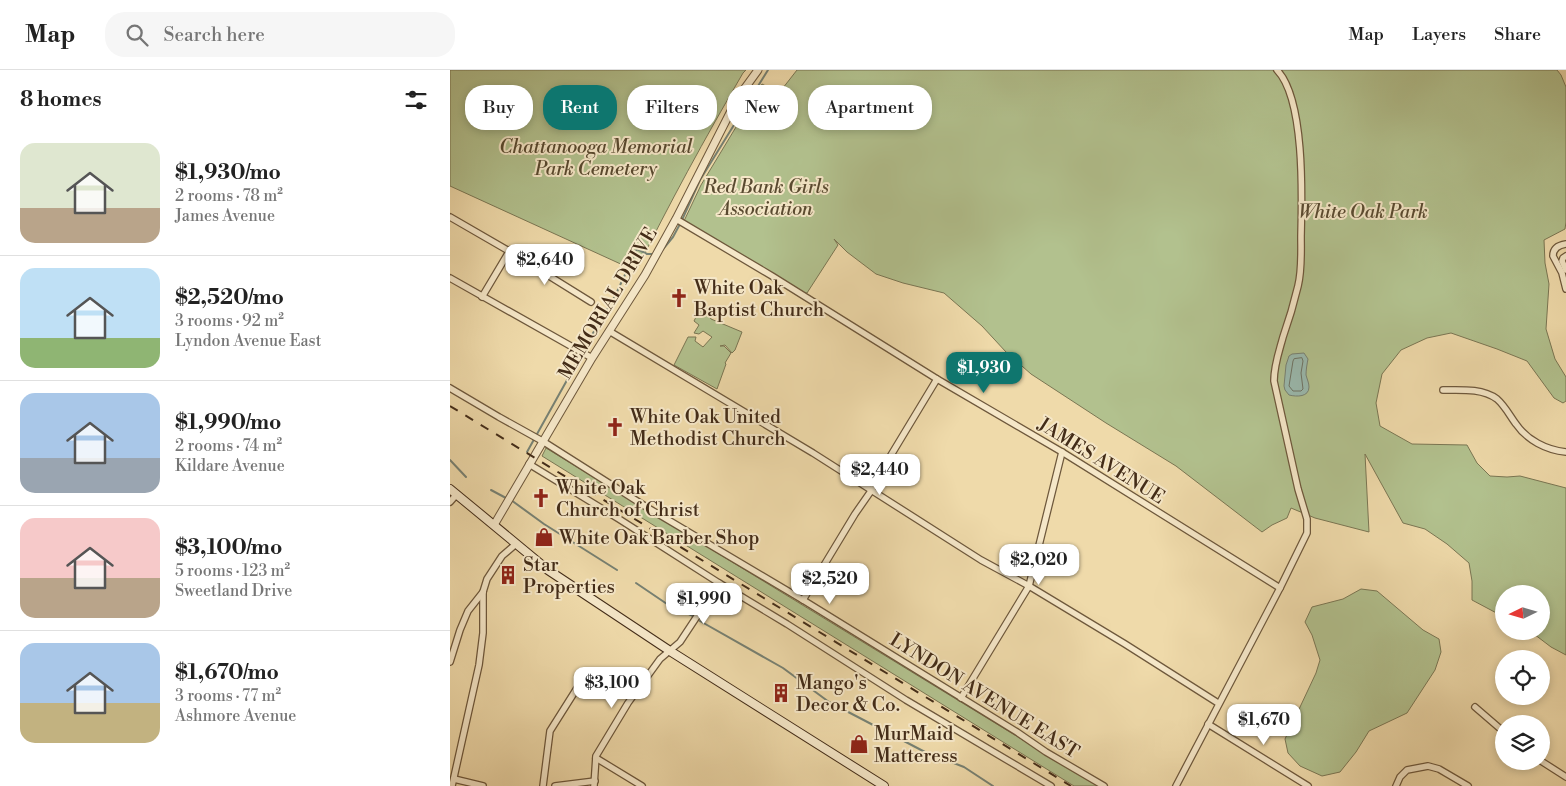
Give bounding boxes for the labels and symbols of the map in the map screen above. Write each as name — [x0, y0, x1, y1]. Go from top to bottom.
park label: Chattanooga Memorial Park Cemetery — [499, 135, 693, 181]
park label: Red Bank Girls Association — [702, 175, 829, 221]
park label: White Oak Park — [1298, 200, 1428, 224]
street label: MEMORIAL DRIVE — [553, 223, 663, 384]
pin: $2,640 — [504, 244, 586, 286]
place label: White Oak Baptist Church — [693, 276, 824, 322]
church icon: White Oak Baptist Church — [668, 287, 690, 309]
pin: $1,930 — [943, 352, 1025, 394]
place label: White Oak United Methodist Church — [629, 405, 785, 451]
street label: JAMES AVENUE — [1033, 412, 1169, 509]
church icon: White Oak United Methodist Church — [604, 416, 626, 438]
pin: $2,440 — [839, 454, 921, 496]
place label: White Oak Church of Christ — [555, 476, 700, 522]
church icon: White Oak Church of Christ — [530, 487, 552, 509]
shop icon: White Oak Barber Shop — [533, 526, 555, 548]
place label: White Oak Barber Shop — [558, 526, 759, 550]
pin: $2,020 — [998, 544, 1080, 586]
place label: Star Properties — [523, 553, 615, 599]
pin: $2,520 — [789, 562, 871, 605]
building icon: Star Properties — [497, 564, 519, 586]
pin: $1,990 — [663, 582, 745, 625]
north arrow — [1495, 585, 1550, 640]
street label: LYNDON AVENUE EAST — [885, 628, 1084, 764]
pin: $3,100 — [571, 666, 653, 709]
place label: Mango's Decor & Co. — [796, 671, 900, 717]
building icon: Mango's Decor & Co. — [770, 682, 792, 704]
pin: $1,670 — [1223, 704, 1305, 746]
place label: MurMaid Matteress — [874, 722, 958, 768]
shop icon: MurMaid Matteress — [848, 733, 870, 755]

